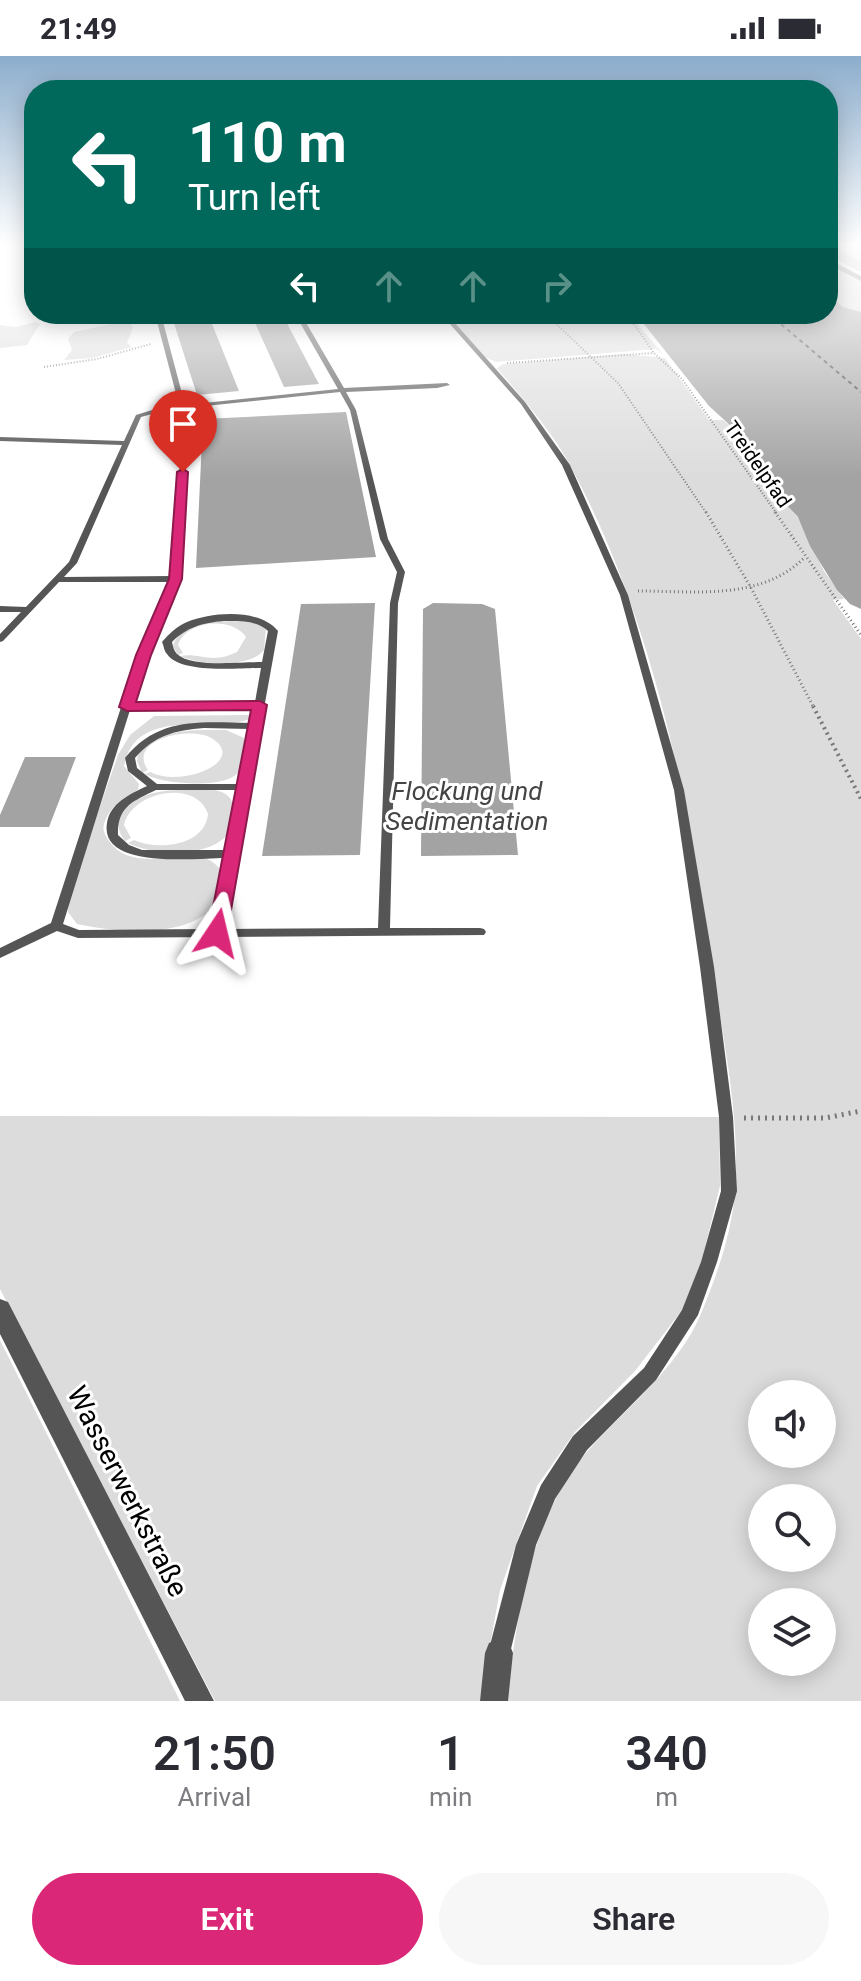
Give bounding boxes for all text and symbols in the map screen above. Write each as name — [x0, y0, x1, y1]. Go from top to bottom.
text: 21:49 — [40, 11, 117, 46]
text: 110 m — [188, 110, 347, 176]
icon: left — [56, 112, 160, 216]
text: Turn left — [188, 177, 321, 219]
icon: left — [283, 264, 327, 308]
icon: ahead — [367, 264, 411, 308]
icon: ahead — [451, 264, 495, 308]
icon: right — [535, 264, 579, 308]
pin — [149, 390, 217, 472]
icon: arrive — [161, 402, 205, 446]
street label: Treidelpfad — [719, 416, 797, 512]
water label: Flockung und Sedimentation — [386, 776, 548, 836]
position arrow — [175, 891, 259, 975]
street label: Wasserwerkstraße — [60, 1380, 195, 1602]
map controls — [748, 1380, 836, 1676]
button: sound — [748, 1380, 836, 1468]
button: search — [748, 1484, 836, 1572]
button: layers — [748, 1588, 836, 1676]
text: 21:50 — [153, 1725, 276, 1782]
text: 1 — [437, 1725, 464, 1782]
text: 340 — [626, 1725, 708, 1782]
text: Arrival — [178, 1782, 251, 1812]
text: min — [429, 1782, 472, 1812]
text: m — [655, 1782, 678, 1812]
button: Exit — [32, 1873, 423, 1965]
button: Share — [439, 1873, 829, 1965]

